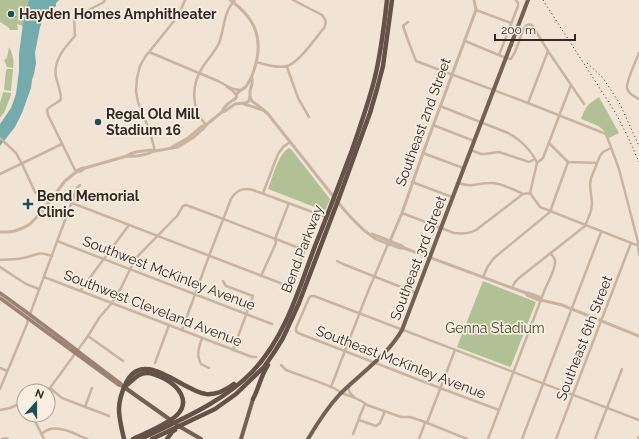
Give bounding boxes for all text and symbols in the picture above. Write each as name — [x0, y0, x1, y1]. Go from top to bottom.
place label: Hayden Homes Amphitheater — [19, 6, 217, 22]
marker: Hayden Homes Amphitheater — [6, 9, 16, 19]
scale bar — [495, 16, 575, 42]
text: 200 m — [501, 23, 536, 37]
street label: Southeast 2nd Street — [392, 55, 454, 188]
place label: Regal Old Mill Stadium 16 — [106, 106, 200, 138]
marker: Regal Old Mill Stadium 16 — [93, 117, 103, 127]
place label: Bend Memorial Clinic — [37, 188, 140, 220]
street label: Southeast 3rd Street — [387, 193, 449, 323]
marker: Bend Memorial Clinic — [22, 198, 34, 210]
street label: Bend Parkway — [278, 202, 326, 295]
street label: Southwest McKinley Avenue — [80, 233, 258, 313]
street label: Southwest Cleveland Avenue — [62, 267, 244, 349]
street label: Southeast 6th Street — [553, 273, 615, 403]
park label: Genna Stadium — [445, 320, 545, 336]
street label: Southeast McKinley Avenue — [314, 322, 488, 402]
north arrow — [16, 383, 56, 423]
text: N — [33, 387, 46, 402]

